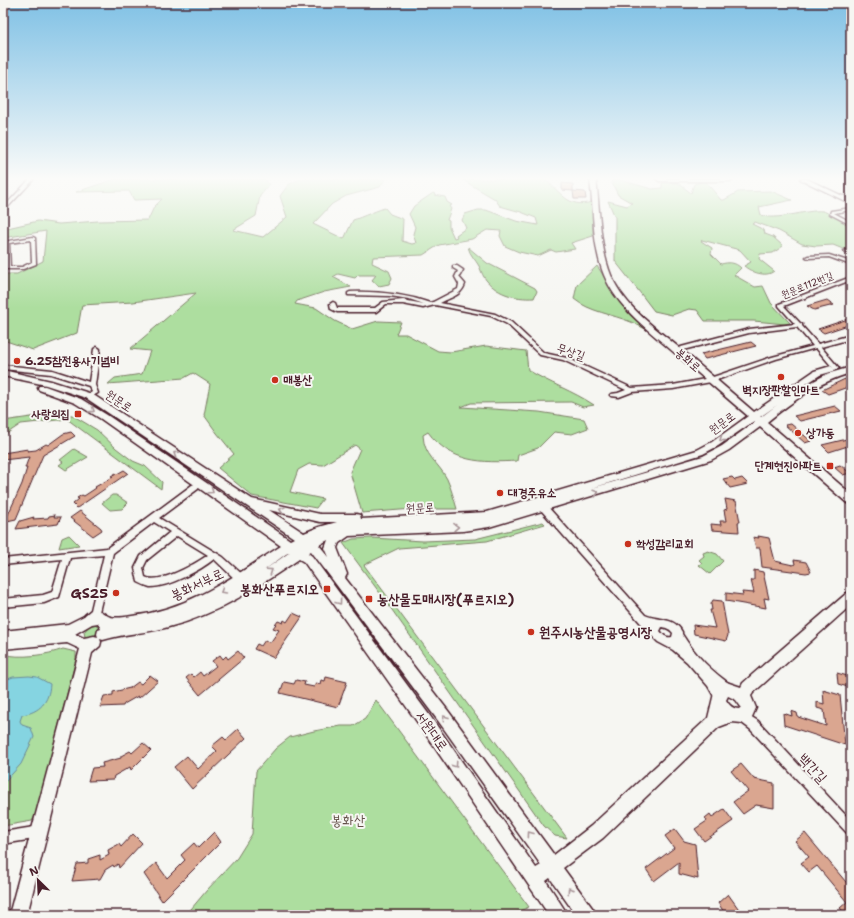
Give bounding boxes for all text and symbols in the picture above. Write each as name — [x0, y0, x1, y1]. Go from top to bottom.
street label: 원문로112번길 — [779, 269, 835, 301]
street label: 무상길 — [555, 340, 588, 364]
street label: 봉화로 — [672, 344, 704, 376]
place label: 6.25참전용사기념비 — [25, 353, 120, 369]
marker: 6.25참전용사기념비 — [12, 356, 22, 366]
place label: 매봉산 — [283, 372, 312, 388]
marker: 벽지장판할인마트 — [776, 372, 786, 382]
marker: 매봉산 — [270, 375, 280, 385]
place label: 벽지장판할인마트 — [742, 382, 820, 398]
street label: 원문로 — [102, 386, 136, 416]
one-way arrow — [88, 405, 95, 413]
place label: 사랑의집 — [30, 406, 70, 422]
street label: 원문로 — [706, 408, 738, 438]
marker: 사랑의집 — [73, 409, 83, 419]
place label: 상가동 — [805, 425, 835, 441]
marker: 상가동 — [793, 428, 803, 438]
one-way arrow — [719, 434, 726, 442]
one-way arrow — [173, 451, 180, 458]
place label: 단계현진아파트 — [754, 458, 822, 474]
marker: 단계현진아파트 — [825, 461, 835, 471]
place label: 대경주유소 — [507, 485, 557, 501]
one-way arrow — [206, 486, 213, 493]
marker: 대경주유소 — [495, 488, 505, 498]
one-way arrow — [592, 489, 599, 498]
street label: 원문로 — [405, 499, 435, 517]
one-way arrow — [278, 506, 285, 515]
one-way arrow — [453, 523, 459, 532]
place label: 학성감리교회 — [635, 536, 694, 552]
marker: 학성감리교회 — [623, 539, 633, 549]
street label: 봉화서부로 — [168, 564, 226, 604]
one-way arrow — [266, 569, 273, 576]
place label: 봉화산푸르지오 — [240, 580, 319, 598]
place label: GS25 — [70, 584, 108, 602]
marker: 봉화산푸르지오 — [322, 584, 332, 594]
one-way arrow — [220, 586, 227, 593]
marker: GS25 — [111, 588, 121, 598]
place label: 농산물도매시장(푸르지오) — [377, 590, 514, 608]
marker: 농산물도매시장(푸르지오) — [364, 594, 374, 604]
one-way arrow — [334, 598, 342, 605]
place label: 원주시농산물공영시장 — [539, 623, 652, 641]
marker: 원주시농산물공영시장 — [526, 627, 536, 637]
street label: 서원대로 — [412, 707, 452, 755]
one-way arrow — [442, 715, 450, 722]
street label: 백간길 — [795, 750, 832, 787]
one-way arrow — [451, 760, 458, 767]
park label: 봉화산 — [331, 811, 366, 829]
one-way arrow — [528, 832, 535, 839]
north arrow — [18, 860, 58, 900]
text: N — [27, 863, 41, 880]
one-way arrow — [568, 888, 575, 895]

